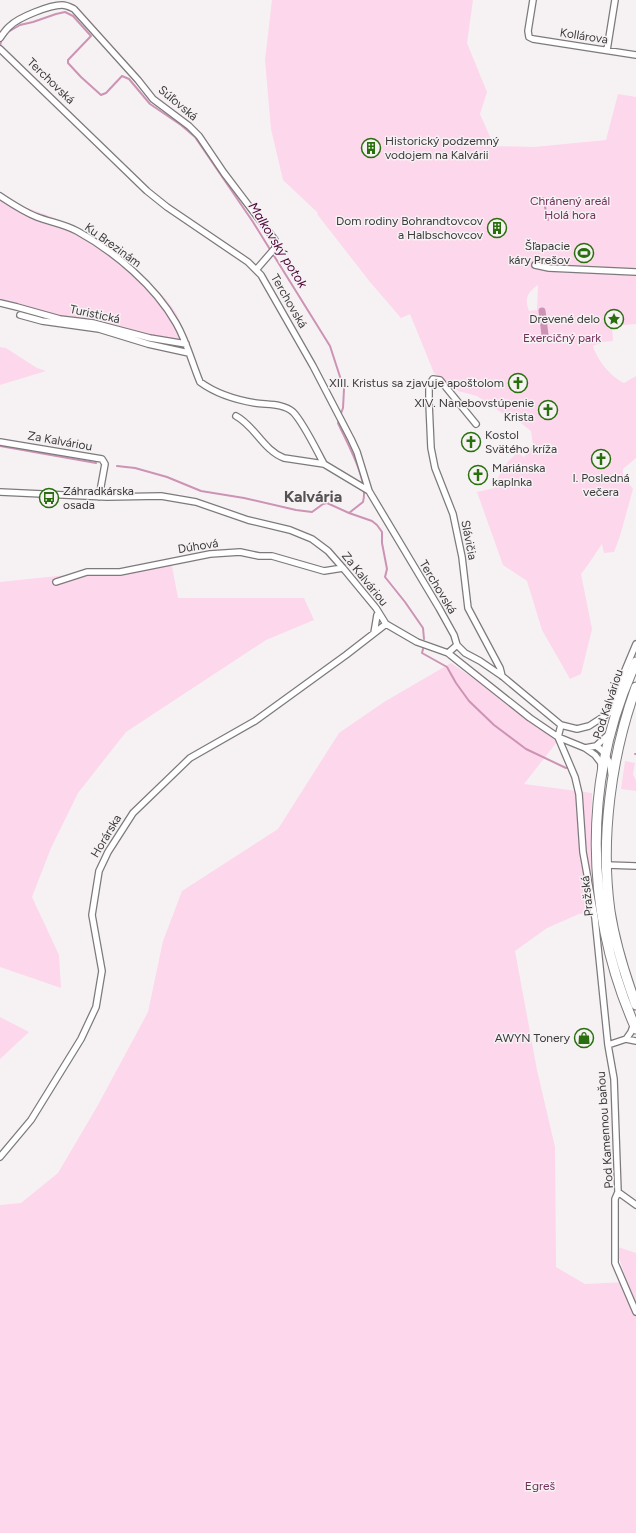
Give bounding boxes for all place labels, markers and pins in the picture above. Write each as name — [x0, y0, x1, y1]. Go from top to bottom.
place label: Historický podzemný vodojem na Kalvárii — [385, 134, 500, 162]
building icon: Historický podzemný vodojem na Kalvárii — [360, 137, 382, 159]
place label: Dom rodiny Bohrandtovcov a Halbschovcov — [336, 214, 484, 242]
building icon: Dom rodiny Bohrandtovcov a Halbschovcov — [486, 217, 508, 239]
place label: Šľapacie káry Prešov — [509, 239, 571, 267]
sports icon: Šľapacie káry Prešov — [573, 242, 595, 264]
place icon: Drevené delo — [603, 308, 625, 330]
place label: Drevené delo — [529, 312, 600, 326]
church icon: XIII. Kristus sa zjavuje apoštolom — [507, 372, 529, 394]
place label: XIII. Kristus sa zjavuje apoštolom — [329, 376, 504, 390]
place label: XIV. Nanebovstúpenie Krista — [414, 396, 534, 424]
church icon: XIV. Nanebovstúpenie Krista — [537, 399, 559, 421]
place label: Kostol Svätého kríža — [485, 428, 557, 456]
church icon: Kostol Svätého kríža — [460, 431, 482, 453]
church icon: I. Posledná večera — [590, 448, 612, 470]
place label: Mariánska kaplnka — [492, 461, 545, 489]
church icon: Mariánska kaplnka — [467, 464, 489, 486]
place label: I. Posledná večera — [572, 471, 630, 499]
place label: Záhradkárska osada — [63, 484, 134, 512]
bus stop icon: Záhradkárska osada — [38, 487, 60, 509]
shop icon: AWYN Tonery — [573, 1027, 595, 1049]
place label: AWYN Tonery — [495, 1031, 571, 1045]

